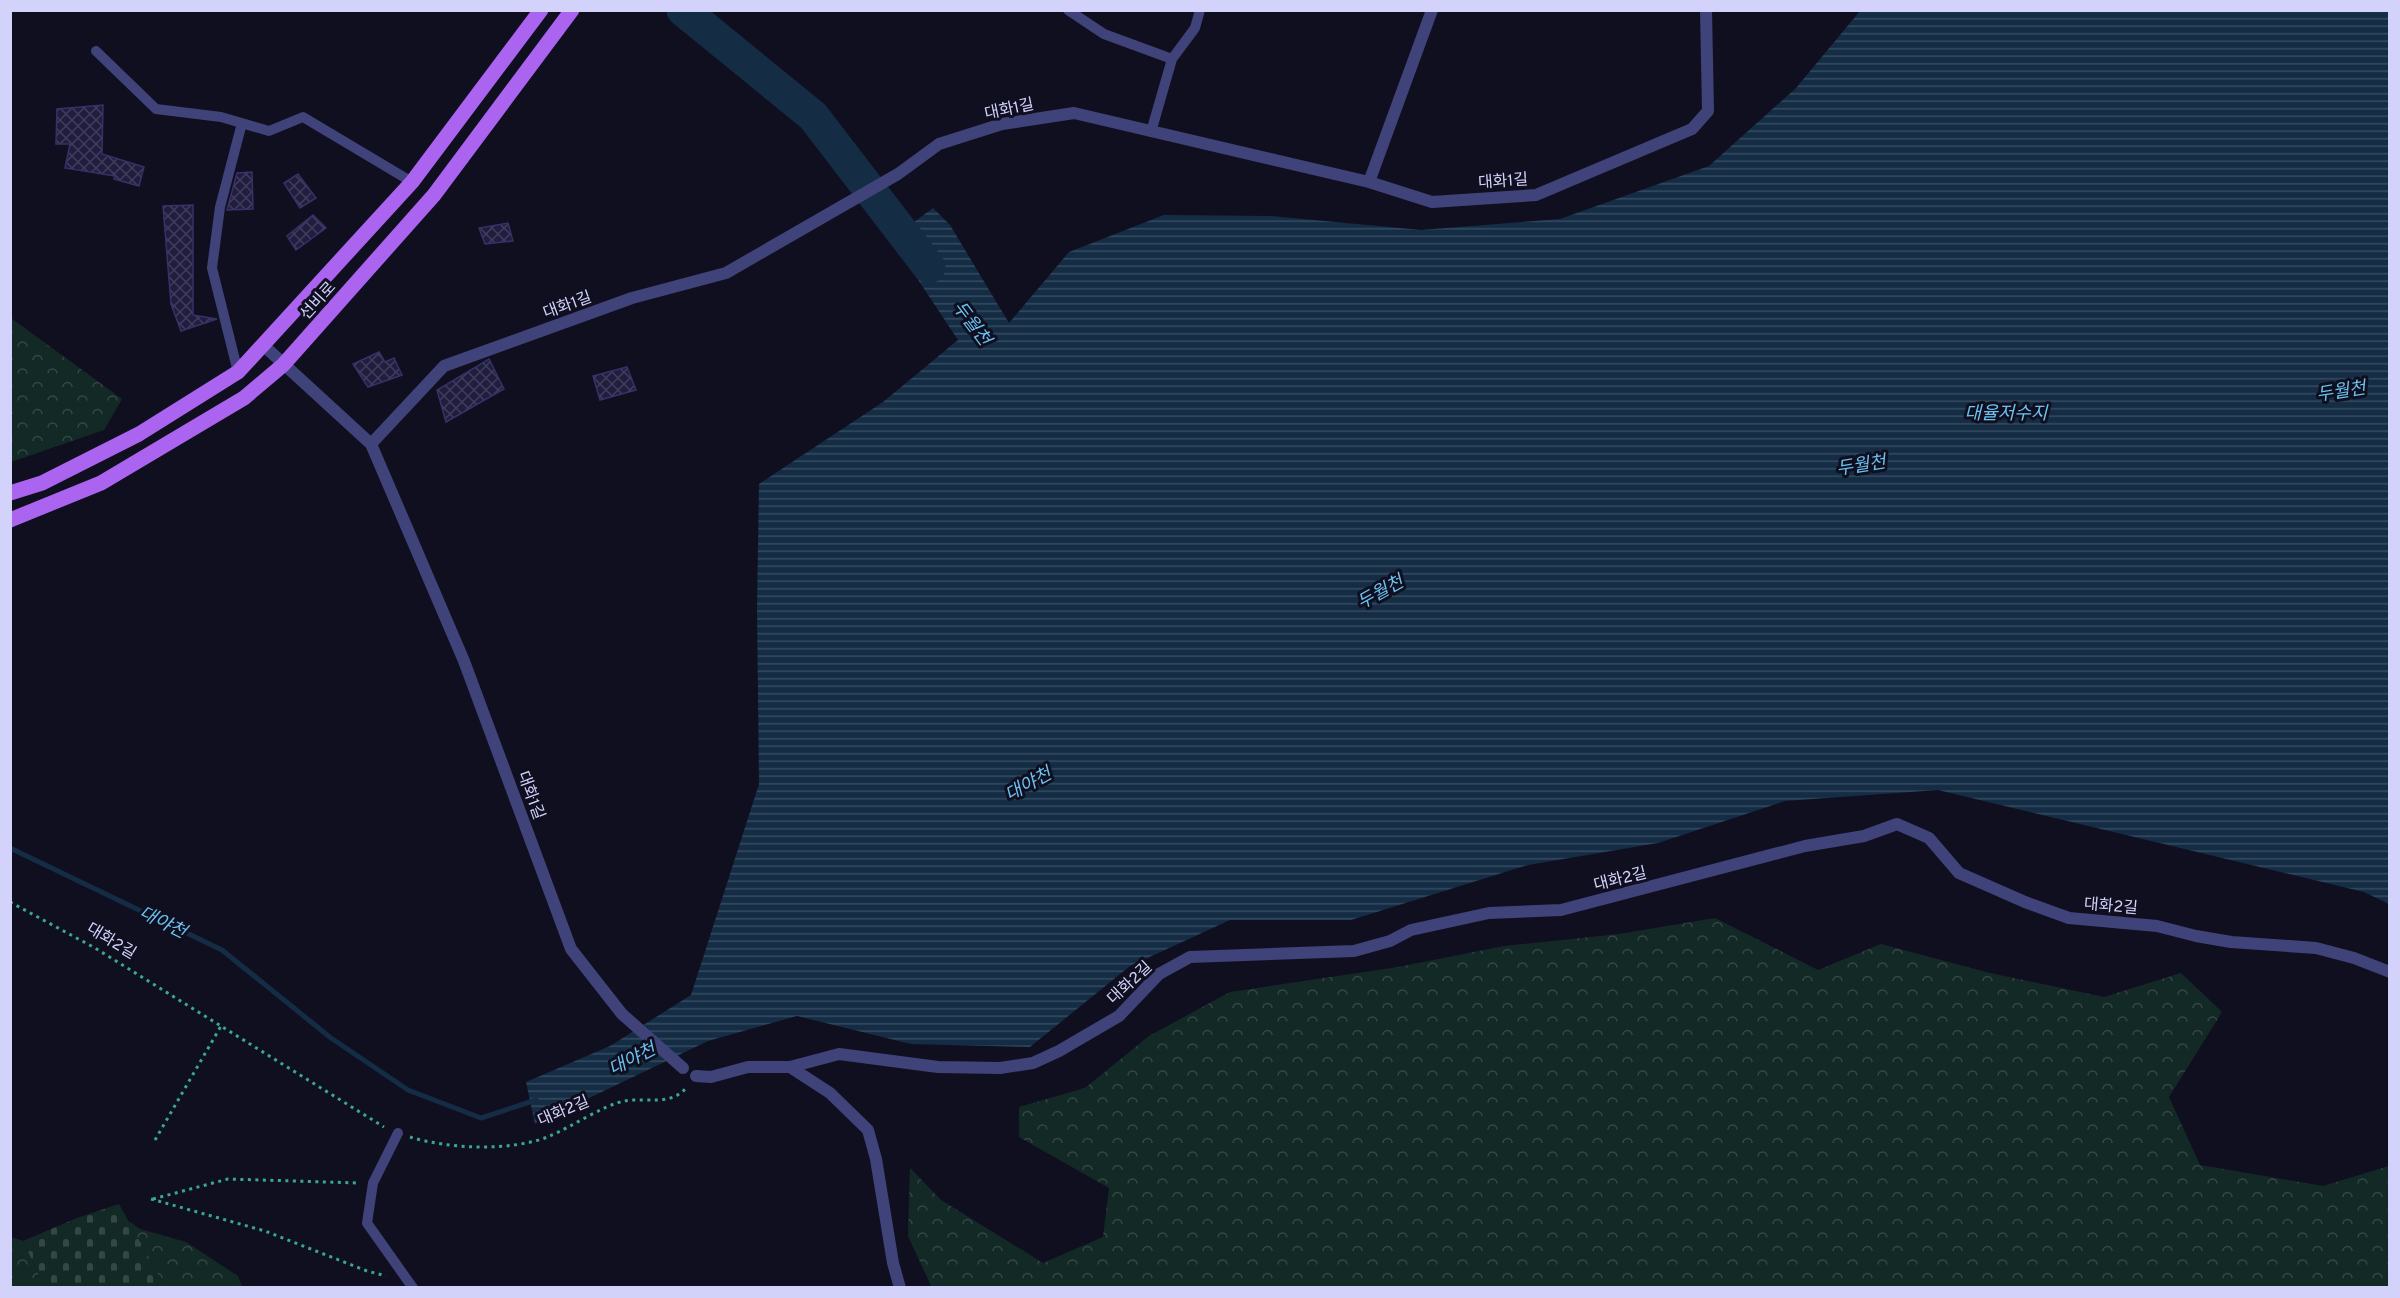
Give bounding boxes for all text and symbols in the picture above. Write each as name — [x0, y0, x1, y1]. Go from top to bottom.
street label: 대화1길 — [983, 95, 1036, 125]
street label: 대화1길 — [1477, 170, 1529, 194]
street label: 선비로 — [296, 278, 341, 324]
street label: 대화1길 — [541, 288, 595, 324]
water label: 두월천 — [947, 297, 996, 353]
water label: 두월천 — [2315, 377, 2370, 408]
water label: 대율저수지 — [1965, 403, 2049, 426]
water label: 두월천 — [1835, 451, 1890, 482]
water label: 두월천 — [1353, 570, 1410, 615]
water label: 대야천 — [1001, 762, 1058, 807]
street label: 대화1길 — [512, 769, 548, 823]
street label: 대화2길 — [1592, 864, 1649, 896]
street label: 대화2길 — [2083, 895, 2139, 919]
water label: 대야천 — [135, 902, 192, 946]
street label: 대화2길 — [83, 919, 139, 964]
street label: 대화2길 — [1104, 958, 1157, 1009]
water label: 대야천 — [605, 1038, 662, 1082]
street label: 대화2길 — [535, 1092, 593, 1132]

